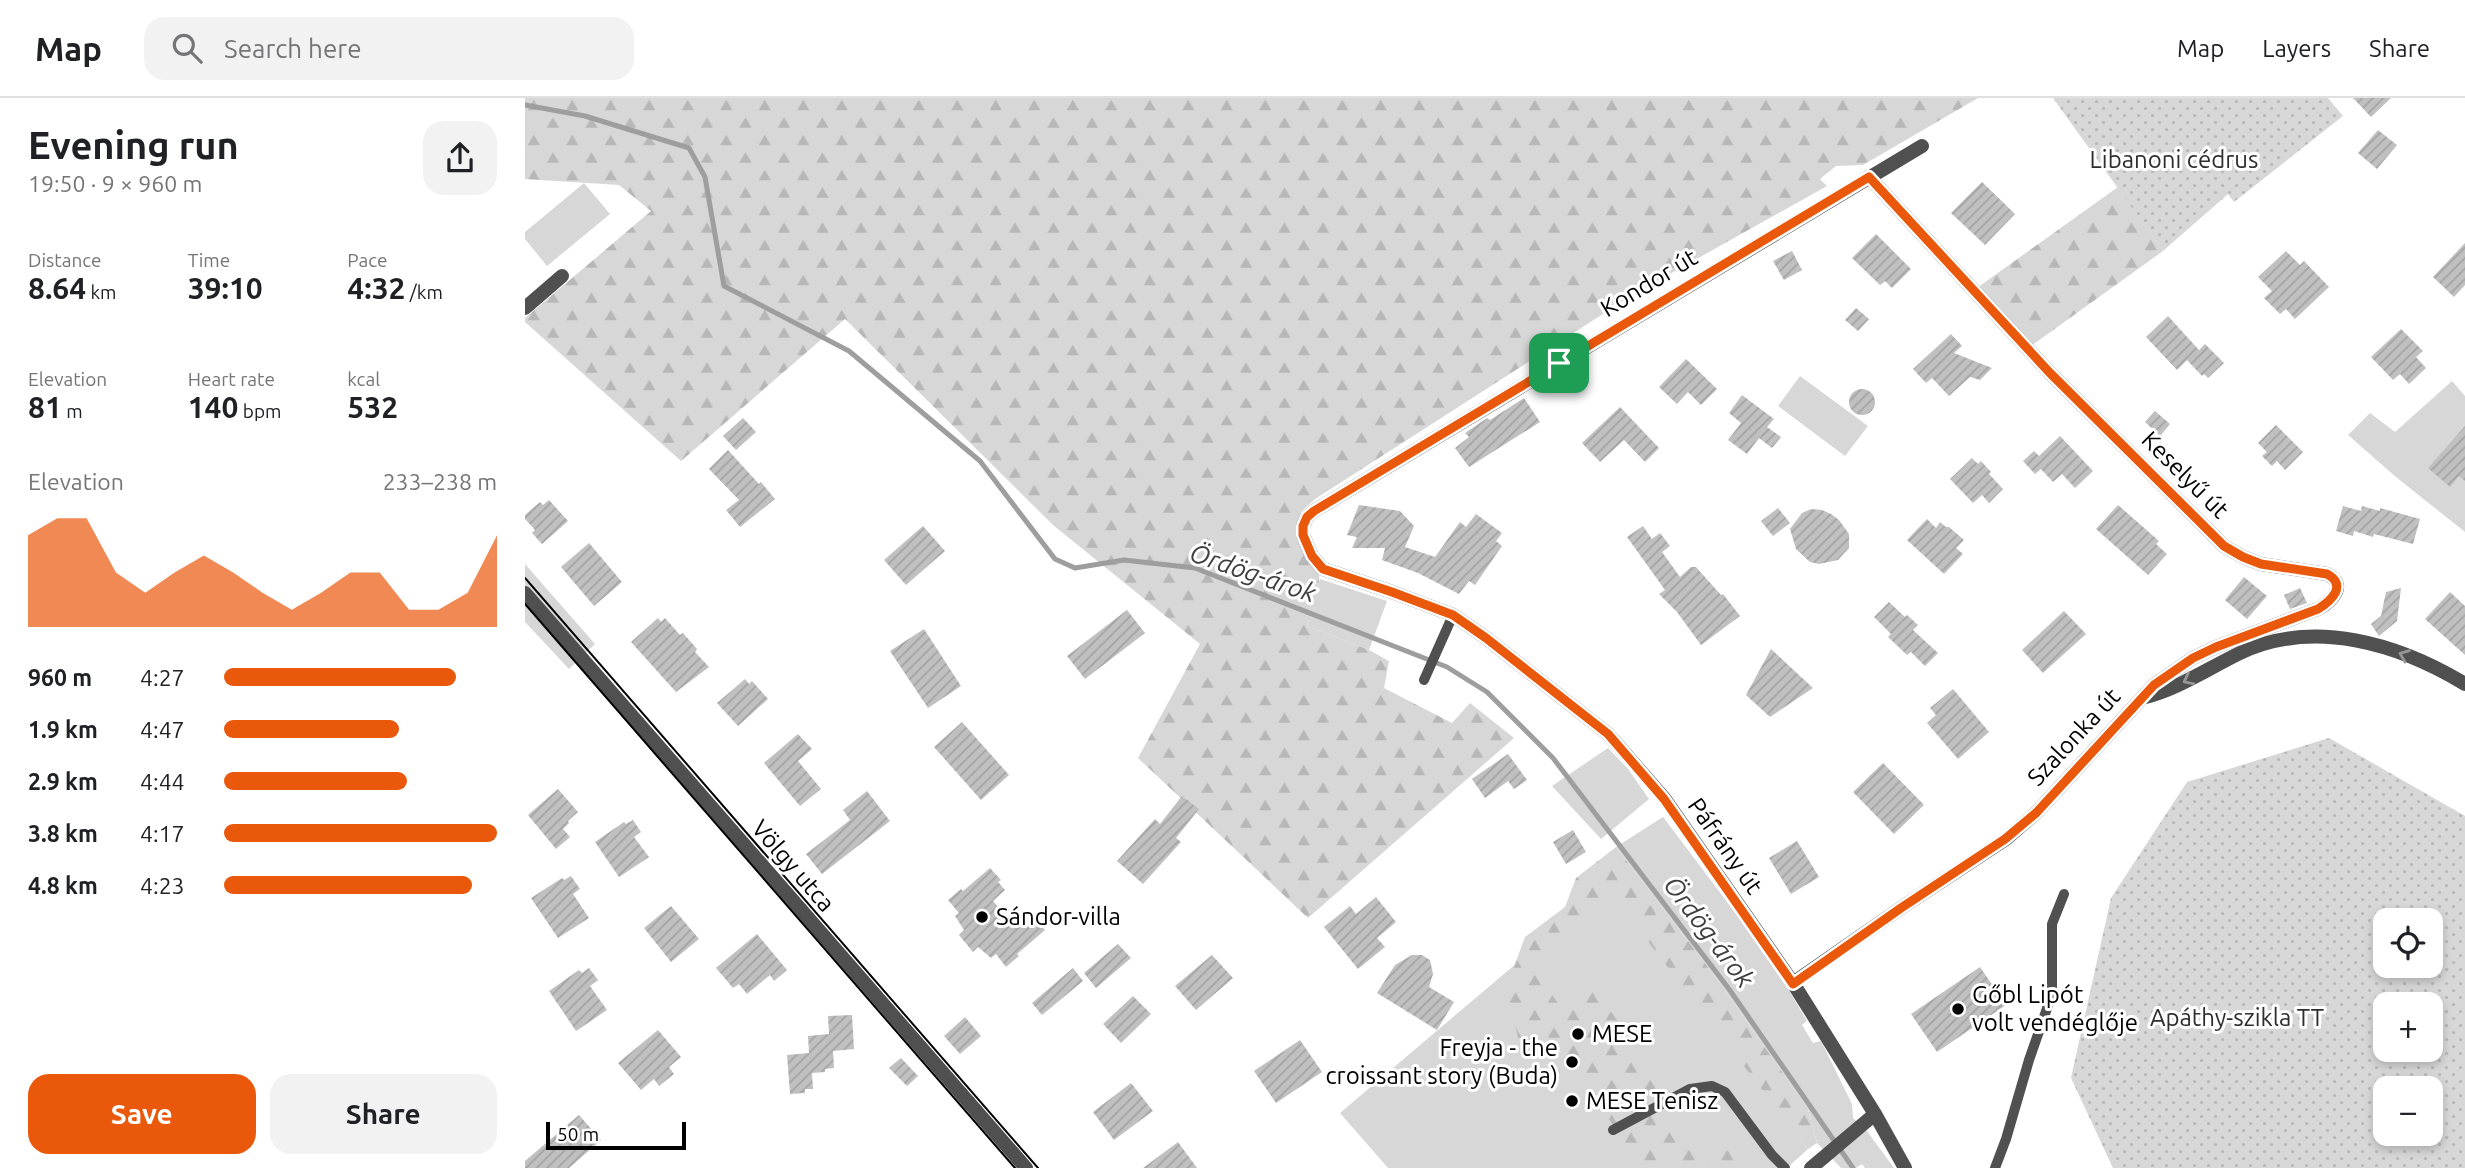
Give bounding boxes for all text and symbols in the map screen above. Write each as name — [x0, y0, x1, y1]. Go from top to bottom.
search box — [144, 17, 634, 80]
icon: search — [168, 29, 206, 67]
text: Map — [35, 30, 102, 67]
text: Search here — [224, 34, 362, 63]
text: Map — [2177, 35, 2224, 62]
text: Layers — [2262, 35, 2331, 62]
text: Share — [2369, 35, 2430, 62]
button: share — [423, 121, 497, 195]
text: Evening run — [28, 124, 239, 166]
park label: Libanoni cédrus — [2090, 146, 2258, 173]
text: 19:50 · 9 × 960 m — [28, 171, 202, 196]
street label: Kondor út — [1596, 243, 1702, 322]
text: Distance — [28, 249, 102, 271]
text: Time — [188, 249, 230, 271]
text: Pace — [347, 249, 388, 271]
text: 8.64 — [28, 271, 86, 305]
text: 39:10 — [188, 271, 263, 305]
text: 4:32 — [347, 271, 405, 305]
text: km — [86, 281, 116, 303]
text: /km — [405, 281, 443, 303]
pin — [1529, 333, 1589, 393]
icon: arrive — [1540, 344, 1578, 382]
text: Elevation — [28, 368, 107, 390]
text: Heart rate — [188, 368, 275, 390]
text: kcal — [347, 368, 380, 390]
text: 81 — [28, 390, 62, 424]
text: 140 — [188, 390, 238, 424]
text: 532 — [347, 390, 398, 424]
text: m — [62, 400, 83, 422]
text: bpm — [238, 400, 281, 422]
street label: Keselyű út — [2136, 426, 2235, 524]
text: Elevation — [28, 469, 124, 494]
text: 233–238 m — [383, 469, 497, 494]
water label: Ördög-árok — [1186, 537, 1321, 608]
one-way arrow — [2398, 650, 2410, 664]
text: 960 m — [28, 665, 92, 690]
text: 4:27 — [140, 665, 185, 690]
one-way arrow — [2183, 672, 2195, 686]
street label: Szalonka út — [2022, 682, 2126, 791]
text: 1.9 km — [28, 717, 98, 742]
text: 4:47 — [140, 717, 185, 742]
text: 2.9 km — [28, 769, 98, 794]
text: 4:44 — [140, 769, 185, 794]
street label: Páfrány út — [1683, 793, 1769, 899]
street label: Völgy utca — [746, 815, 840, 917]
text: 3.8 km — [28, 821, 98, 846]
text: 4:17 — [140, 821, 185, 846]
water label: Ördög-árok — [1658, 870, 1761, 993]
text: 4.8 km — [28, 873, 98, 898]
text: 4:23 — [140, 873, 185, 898]
place label: Sándor-villa — [996, 903, 1121, 930]
map controls — [2373, 908, 2443, 1146]
button: locate — [2373, 908, 2443, 978]
marker: Sándor-villa — [974, 909, 990, 925]
place label: Gőbl Lipót volt vendéglője — [1972, 981, 2138, 1036]
button: + — [2373, 992, 2443, 1062]
marker: Gőbl Lipót volt vendéglője — [1950, 1001, 1966, 1017]
park label: Apáthy-szikla TT — [2150, 1004, 2324, 1031]
place label: MESE — [1592, 1020, 1652, 1047]
marker: MESE — [1570, 1026, 1586, 1042]
place label: Freyja - the croissant story (Buda) — [1325, 1034, 1558, 1089]
marker: Freyja - the croissant story (Buda) — [1564, 1054, 1580, 1070]
button: Save — [28, 1074, 256, 1154]
button: Share — [270, 1074, 497, 1154]
button: − — [2373, 1076, 2443, 1146]
place label: MESE Tenisz — [1586, 1087, 1718, 1114]
marker: MESE Tenisz — [1564, 1093, 1580, 1109]
scale bar — [546, 1119, 686, 1151]
text: 50 m — [557, 1123, 599, 1145]

